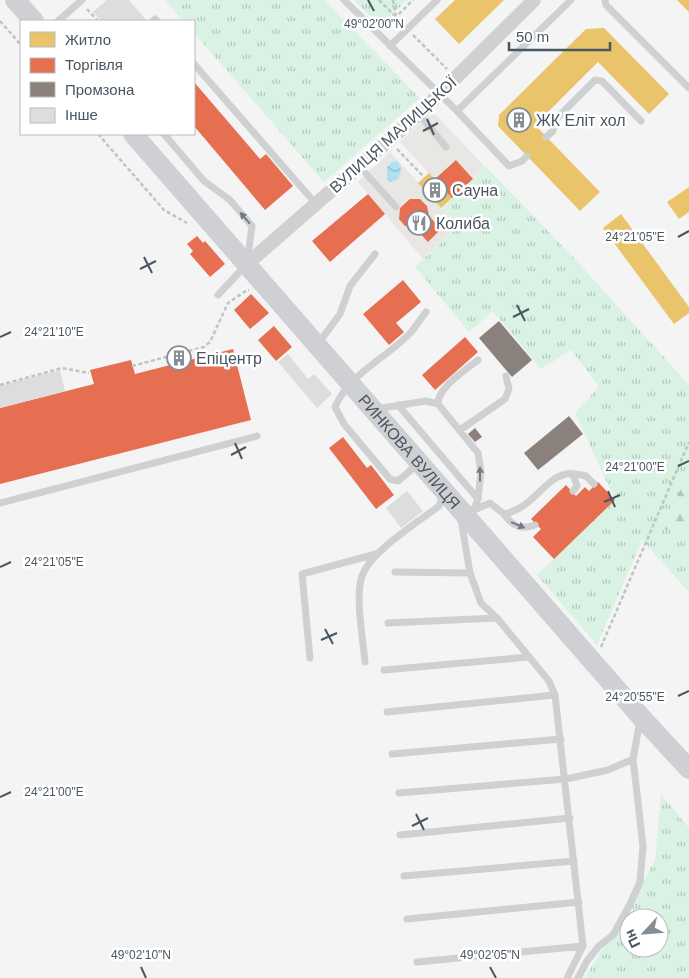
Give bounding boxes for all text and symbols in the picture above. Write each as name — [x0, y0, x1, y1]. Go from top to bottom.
text: 49°02'00"N — [344, 17, 404, 31]
legend — [20, 20, 195, 135]
scale bar — [509, 20, 610, 52]
text: 50 m — [516, 28, 549, 45]
text: Житло — [65, 31, 111, 48]
text: Торгівля — [65, 56, 123, 73]
street label: ВУЛИЦЯ МАЛИЦЬКОЇ — [326, 73, 460, 196]
text: Промзона — [65, 81, 135, 98]
text: Інше — [65, 106, 98, 123]
building icon: ЖК Еліт хол — [506, 107, 532, 133]
place label: ЖК Еліт хол — [536, 112, 626, 129]
building icon: Сауна — [422, 177, 448, 203]
place label: Сауна — [452, 182, 498, 199]
restaurant icon: Колиба — [406, 210, 432, 236]
one-way arrow — [240, 212, 251, 225]
place label: Колиба — [436, 215, 490, 232]
text: 24°21'05"E — [605, 230, 665, 244]
text: 24°21'10"E — [24, 325, 84, 339]
building icon: Епіцентр — [166, 345, 192, 371]
place label: Епіцентр — [196, 350, 262, 367]
street label: РИНКОВА ВУЛИЦЯ — [355, 391, 464, 512]
text: 24°21'00"E — [605, 460, 665, 474]
one-way arrow — [476, 466, 484, 482]
one-way arrow — [511, 522, 525, 530]
text: 24°21'05"E — [24, 555, 84, 569]
text: 24°20'55"E — [605, 690, 665, 704]
text: 24°21'00"E — [24, 785, 84, 799]
north arrow — [619, 908, 669, 958]
text: Пн — [621, 927, 644, 951]
text: 49°02'10"N — [111, 948, 171, 962]
text: 49°02'05"N — [460, 948, 520, 962]

